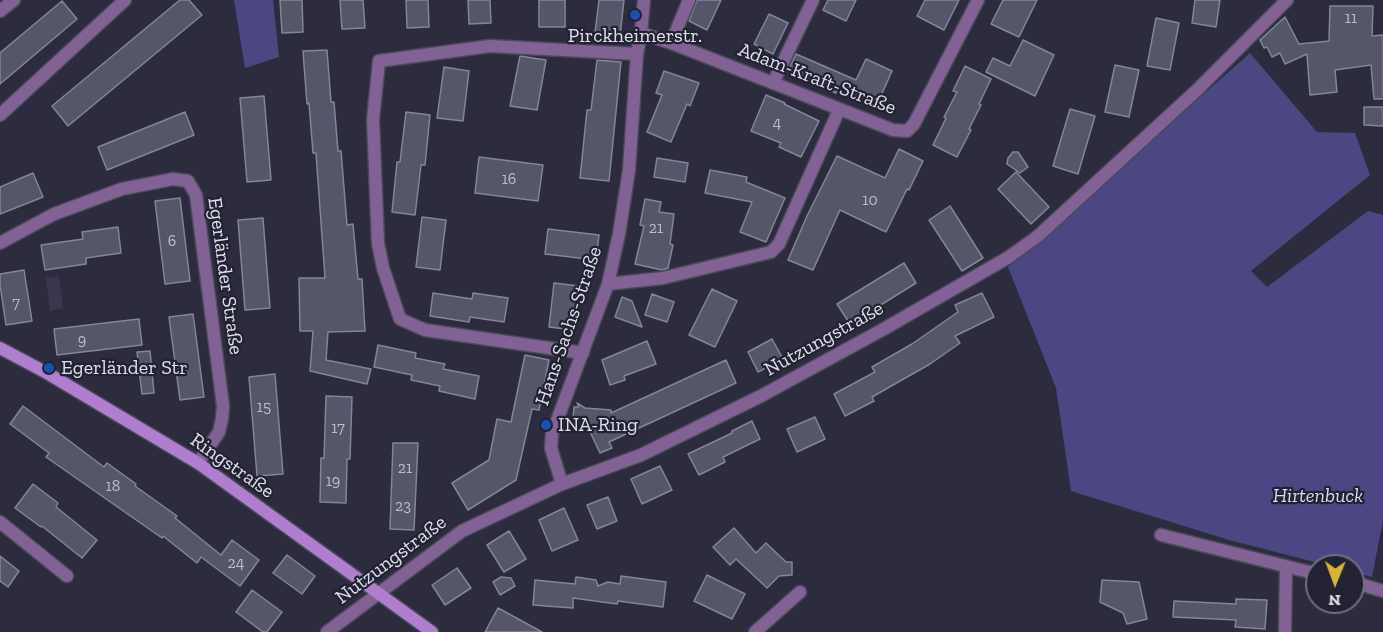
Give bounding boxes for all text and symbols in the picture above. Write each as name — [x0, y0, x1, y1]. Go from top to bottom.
marker: Pirckheimerstr. — [628, 8, 642, 22]
house number: 11 — [1345, 8, 1357, 28]
place label: Pirckheimerstr. — [568, 24, 702, 48]
street label: Adam-Kraft-Straße — [735, 38, 899, 120]
house number: 4 — [773, 113, 781, 133]
house number: 16 — [502, 169, 516, 189]
house number: 10 — [862, 190, 878, 210]
street label: Egerländer Straße — [202, 196, 248, 356]
house number: 21 — [649, 218, 663, 238]
house number: 6 — [168, 231, 176, 251]
street label: Hans-Sachs-Straße — [531, 243, 607, 409]
house number: 7 — [12, 293, 20, 313]
street label: Nutzungstraße — [760, 296, 888, 382]
house number: 9 — [78, 330, 86, 350]
place label: Egerländer Str — [61, 356, 188, 380]
marker: Egerländer Str — [42, 361, 56, 375]
house number: 15 — [257, 397, 271, 417]
place label: INA-Ring — [558, 413, 638, 437]
house number: 17 — [331, 418, 345, 438]
marker: INA-Ring — [539, 418, 553, 432]
street label: Ringstraße — [185, 428, 279, 504]
house number: 21 — [398, 458, 412, 478]
house number: 19 — [326, 471, 340, 491]
house number: 18 — [106, 476, 120, 496]
park label: Hirtenbuck — [1273, 484, 1363, 508]
house number: 23 — [395, 496, 411, 516]
street label: Nutzungstraße — [331, 511, 451, 609]
house number: 24 — [228, 553, 244, 573]
north arrow — [1305, 554, 1365, 614]
text: N — [1328, 591, 1341, 610]

